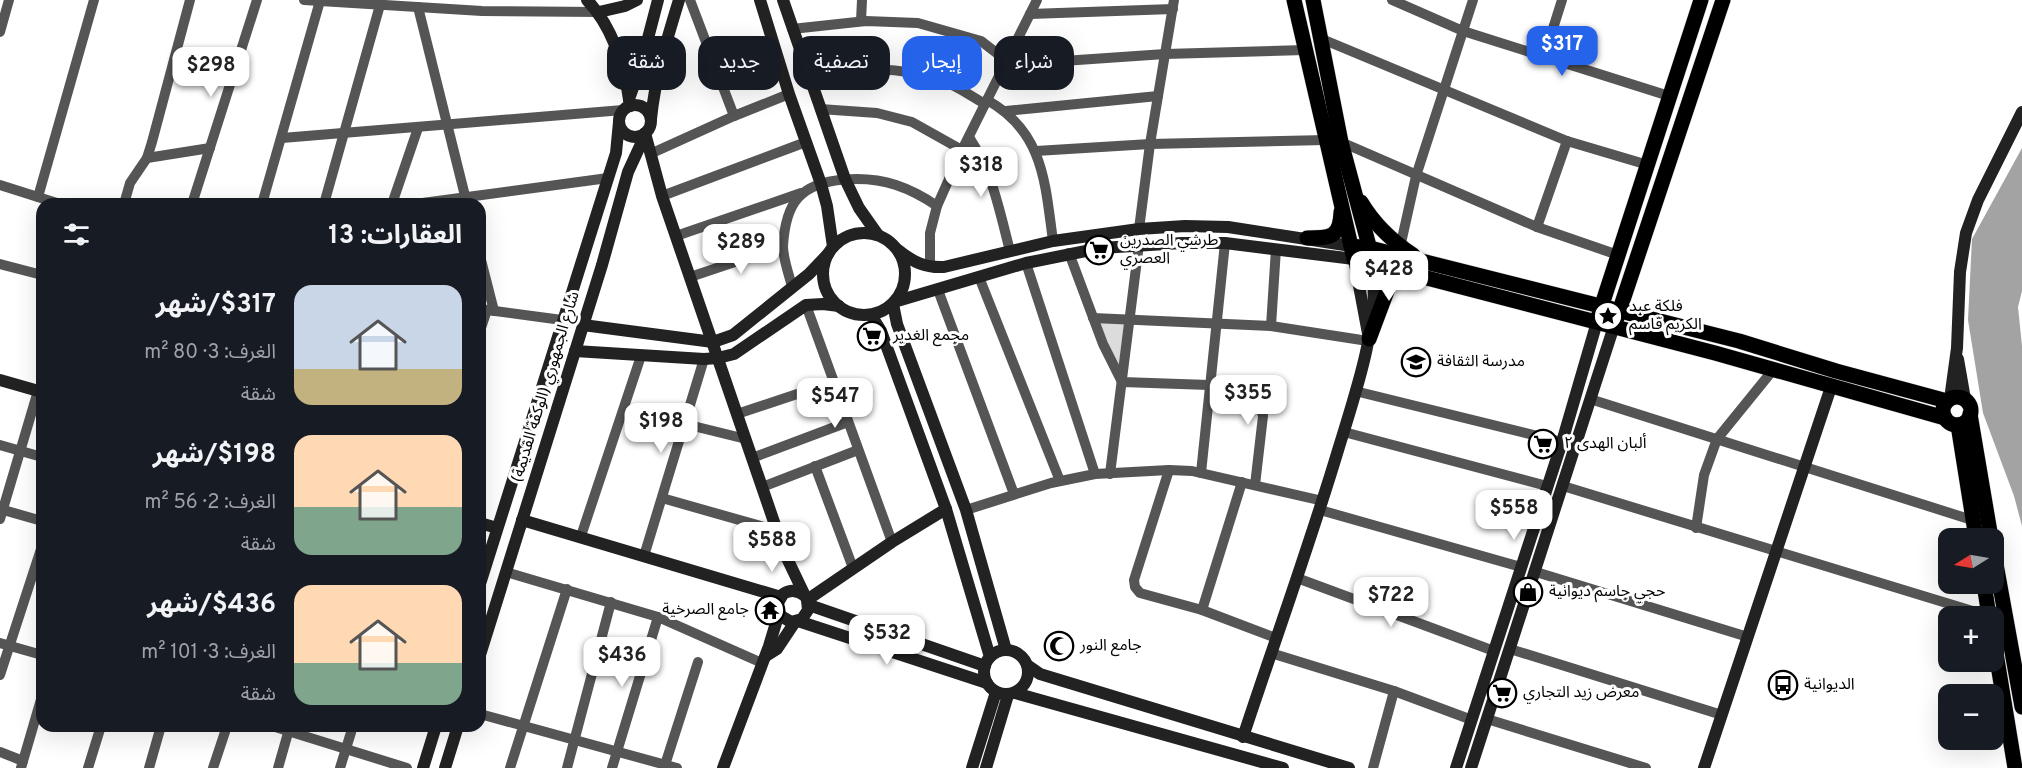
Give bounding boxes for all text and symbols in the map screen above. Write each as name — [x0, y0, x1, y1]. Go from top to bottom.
pin: $317 — [1526, 26, 1598, 77]
text: $317 — [1541, 32, 1583, 58]
chip: شقة — [607, 36, 686, 90]
chip: جديد — [698, 36, 781, 90]
chip: تصفية — [793, 36, 890, 90]
chip: إيجار — [902, 36, 982, 90]
chip: شراء — [994, 36, 1074, 90]
pin: $298 — [175, 47, 247, 98]
text: $298 — [186, 53, 236, 79]
pin: $318 — [945, 147, 1017, 198]
text: $318 — [959, 153, 1003, 179]
icon: filters — [60, 218, 93, 251]
text: العقارات: 13 — [328, 220, 462, 253]
pin: $289 — [705, 224, 777, 275]
text: $289 — [716, 230, 766, 256]
place label: طرشي الصدرين العصري — [1120, 231, 1218, 270]
supermarket icon: طرشي الصدرين العصري — [1083, 234, 1115, 266]
pin: $428 — [1353, 251, 1425, 302]
text: $428 — [1364, 257, 1414, 283]
text: $317/شهر — [156, 289, 276, 322]
street label: شارع الجمهوري (الوكفة القديمة) — [507, 289, 586, 485]
place label: فلكة عبد الكريم قاسم — [1629, 297, 1702, 336]
place icon: فلكة عبد الكريم قاسم — [1592, 300, 1624, 332]
icon: home — [342, 309, 414, 381]
supermarket icon: مجمع الغدير — [856, 320, 888, 352]
place label: مجمع الغدير — [892, 326, 969, 347]
text: الغرف: 3 · 80 m² — [144, 340, 276, 366]
school or university icon: مدرسة الثقافة — [1400, 346, 1432, 378]
place label: مدرسة الثقافة — [1437, 352, 1525, 372]
pin: $355 — [1212, 375, 1284, 426]
pin: $547 — [799, 378, 871, 429]
text: $355 — [1224, 381, 1272, 407]
text: شقة — [241, 382, 276, 408]
text: $547 — [811, 384, 859, 410]
pin: $198 — [625, 403, 697, 454]
text: $198 — [639, 409, 683, 435]
supermarket icon: ألبان الهدى ٢ — [1527, 428, 1559, 460]
place label: ألبان الهدى ٢ — [1564, 433, 1646, 454]
text: $198/شهر — [153, 439, 276, 472]
icon: home — [342, 459, 414, 531]
text: الغرف: 2 · 56 m² — [145, 490, 276, 516]
pin: $558 — [1478, 490, 1550, 541]
text: $558 — [1489, 496, 1539, 522]
pin: $588 — [736, 522, 808, 573]
text: $588 — [747, 528, 797, 554]
north arrow — [1938, 528, 2004, 594]
map controls — [1938, 528, 2004, 750]
text: شقة — [241, 532, 276, 558]
shop icon: حجي جاسم ديوانية — [1512, 576, 1544, 608]
pin: $722 — [1355, 577, 1427, 628]
place label: حجي جاسم ديوانية — [1549, 582, 1665, 603]
text: $722 — [1368, 583, 1414, 609]
text: $436/شهر — [147, 589, 276, 622]
temple icon: جامع الصرخية — [754, 594, 786, 626]
place label: جامع الصرخية — [662, 600, 749, 621]
button: + — [1938, 606, 2004, 672]
icon: home — [342, 609, 414, 681]
pin: $532 — [851, 615, 923, 666]
text: $532 — [863, 621, 911, 647]
mosque icon: جامع النور — [1043, 630, 1075, 662]
place label: جامع النور — [1079, 636, 1142, 657]
pin: $436 — [586, 637, 658, 688]
text: الغرف: 3 · 101 m² — [141, 640, 276, 666]
text: $436 — [597, 643, 647, 669]
bus stop icon: الديوانية — [1767, 669, 1799, 701]
place label: الديوانية — [1804, 675, 1855, 695]
supermarket icon: معرض زيد التجاري — [1486, 677, 1518, 709]
text: شقة — [241, 682, 276, 708]
place label: معرض زيد التجاري — [1523, 683, 1640, 704]
button: − — [1938, 684, 2004, 750]

